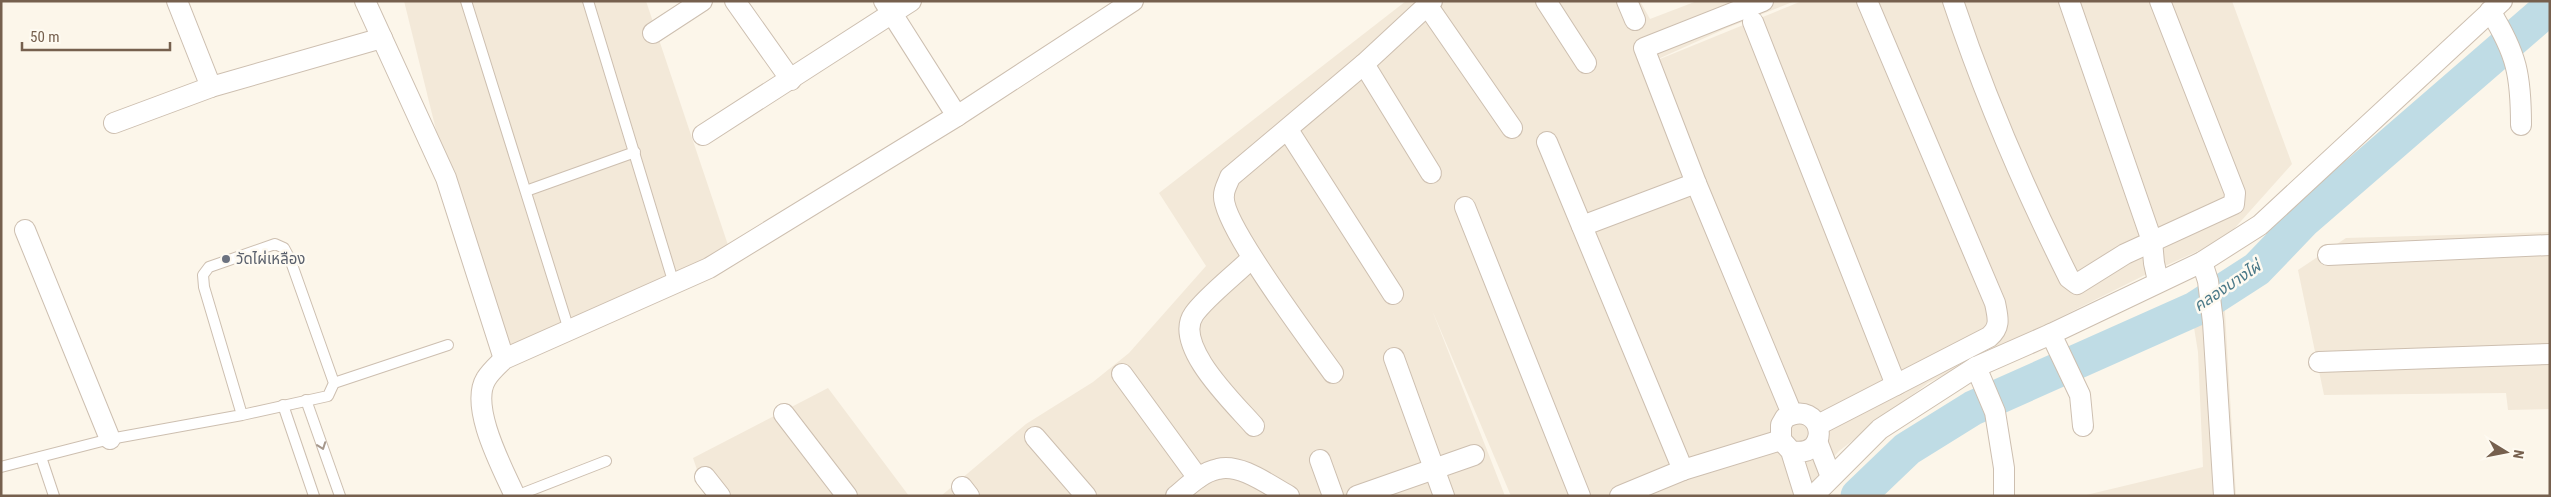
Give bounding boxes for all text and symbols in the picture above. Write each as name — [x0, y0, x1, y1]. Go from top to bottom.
scale bar — [22, 20, 170, 52]
text: 50 m — [30, 28, 60, 46]
place label: วัดไผ่เหลือง — [236, 250, 305, 268]
marker: วัดไผ่เหลือง — [220, 253, 232, 265]
water label: คลองบางไผ่ — [2190, 256, 2266, 315]
north arrow — [2481, 427, 2531, 477]
one-way arrow — [316, 441, 326, 449]
text: N — [2510, 449, 2527, 460]

